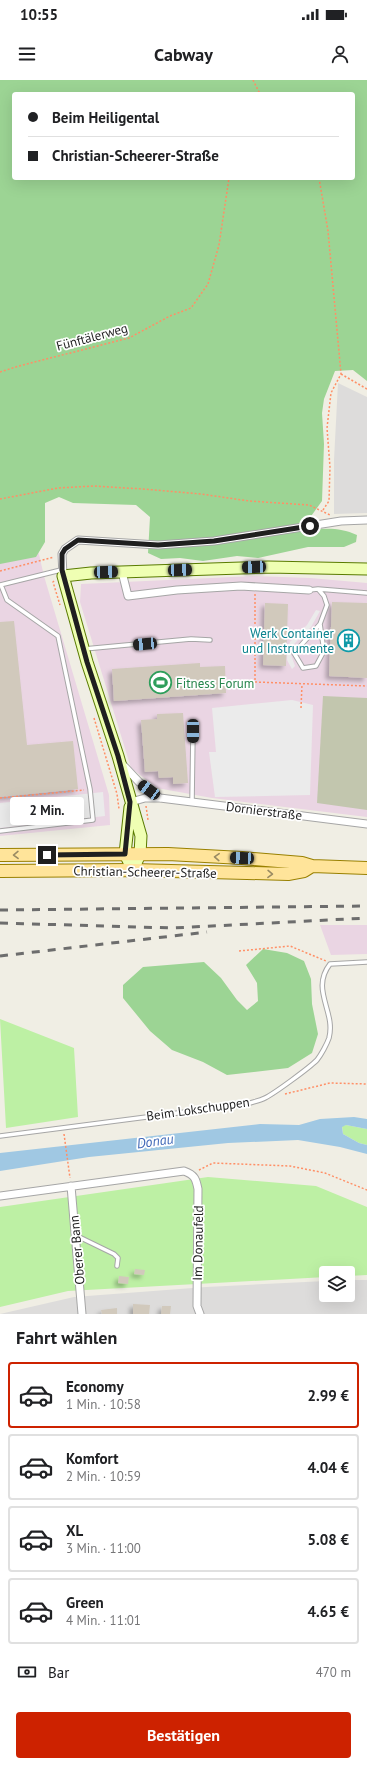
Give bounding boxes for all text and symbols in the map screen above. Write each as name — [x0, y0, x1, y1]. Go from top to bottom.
text: 10:55 — [20, 5, 58, 24]
icon: menu — [16, 43, 38, 65]
text: Cabway — [154, 43, 213, 66]
icon: person — [329, 43, 351, 65]
text: Beim Heiligental — [52, 108, 159, 127]
text: Christian-Scheerer-Straße — [52, 146, 219, 165]
street label: Fünftälerweg — [54, 319, 130, 355]
route start — [301, 517, 319, 535]
car — [242, 561, 266, 573]
car — [168, 564, 192, 576]
car — [94, 566, 118, 578]
place label: Werk Container und Instrumente — [242, 625, 335, 657]
building icon: Werk Container und Instrumente — [336, 627, 362, 653]
car — [133, 637, 157, 651]
sports icon: Fitness Forum — [147, 670, 173, 696]
place label: Fitness Forum — [176, 675, 254, 692]
car — [187, 719, 199, 743]
car — [136, 778, 162, 802]
callout: 2 Min. — [10, 797, 84, 825]
street label: Dornierstraße — [225, 798, 303, 824]
text: 2 Min. — [30, 802, 64, 819]
route end — [38, 846, 56, 864]
one-way arrow — [13, 851, 19, 859]
car — [230, 851, 254, 865]
one-way arrow — [214, 852, 220, 861]
street label: Christian-Scheerer-Straße — [73, 862, 217, 882]
one-way arrow — [267, 869, 273, 878]
street label: Beim Lokschuppen — [145, 1093, 251, 1125]
water label: Donau — [135, 1130, 175, 1152]
street label: Im Donaufeld — [189, 1205, 207, 1281]
street label: Oberer Bann — [65, 1215, 89, 1285]
map controls — [319, 1266, 355, 1302]
button: layers — [319, 1266, 355, 1302]
text: Fahrt wählen — [16, 1326, 117, 1349]
icon: car — [18, 1377, 54, 1413]
text: Economy — [66, 1377, 124, 1396]
text: 2.99 € — [307, 1386, 349, 1405]
text: 1 Min. · 10:58 — [66, 1396, 141, 1413]
icon: car — [18, 1449, 54, 1485]
text: Komfort — [66, 1449, 118, 1468]
text: 4.04 € — [307, 1458, 349, 1477]
text: 2 Min. · 10:59 — [66, 1468, 141, 1485]
icon: car — [18, 1521, 54, 1557]
text: XL — [66, 1521, 83, 1540]
text: 5.08 € — [307, 1530, 349, 1549]
text: 3 Min. · 11:00 — [66, 1540, 141, 1557]
icon: car — [18, 1593, 54, 1629]
text: Green — [66, 1593, 104, 1612]
text: 4.65 € — [307, 1602, 349, 1621]
text: 4 Min. · 11:01 — [66, 1612, 141, 1629]
icon: cash — [16, 1661, 38, 1683]
text: Bar — [48, 1663, 69, 1682]
text: 470 m — [316, 1664, 351, 1681]
button: Bestätigen — [16, 1712, 351, 1758]

